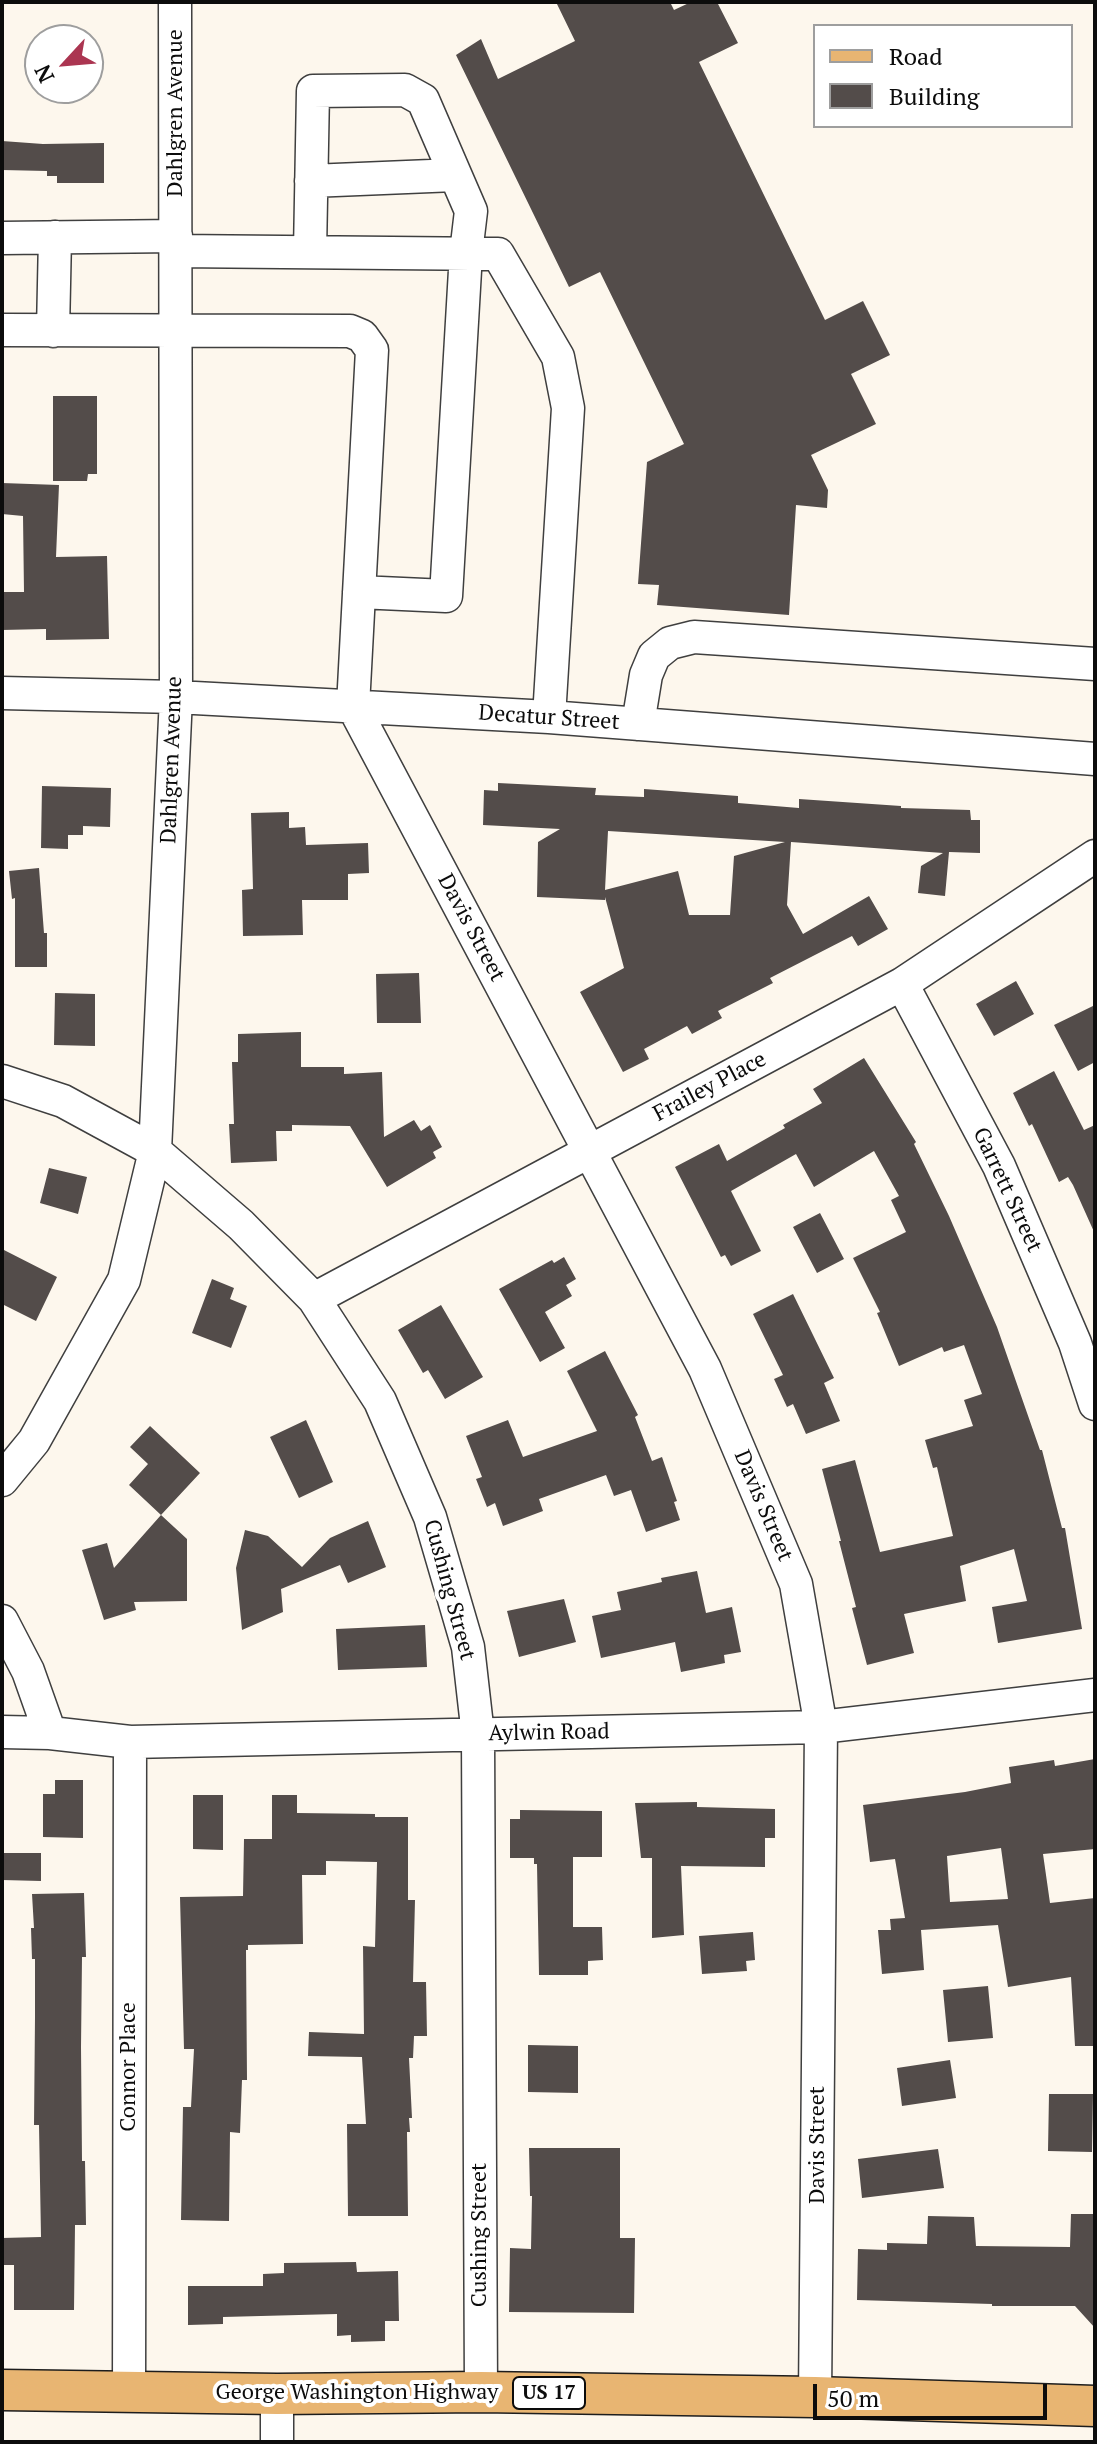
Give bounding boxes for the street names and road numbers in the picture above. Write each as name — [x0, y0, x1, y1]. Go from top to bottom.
street label: Dahlgren Avenue — [163, 29, 189, 197]
street label: Dahlgren Avenue — [156, 676, 188, 844]
street label: Decatur Street — [478, 700, 620, 736]
street label: Davis Street — [432, 870, 510, 986]
street label: Frailey Place — [649, 1046, 771, 1128]
street label: Garrett Street — [967, 1123, 1047, 1257]
street label: Davis Street — [728, 1447, 798, 1565]
street label: Cushing Street — [418, 1517, 480, 1663]
street label: Aylwin Road — [488, 1719, 610, 1747]
street label: Connor Place — [116, 2002, 142, 2132]
street label: Davis Street — [805, 2086, 831, 2204]
street label: Cushing Street — [467, 2163, 493, 2307]
road number: US 17 — [513, 2377, 585, 2409]
street label: George Washington Highway — [216, 2380, 498, 2406]

